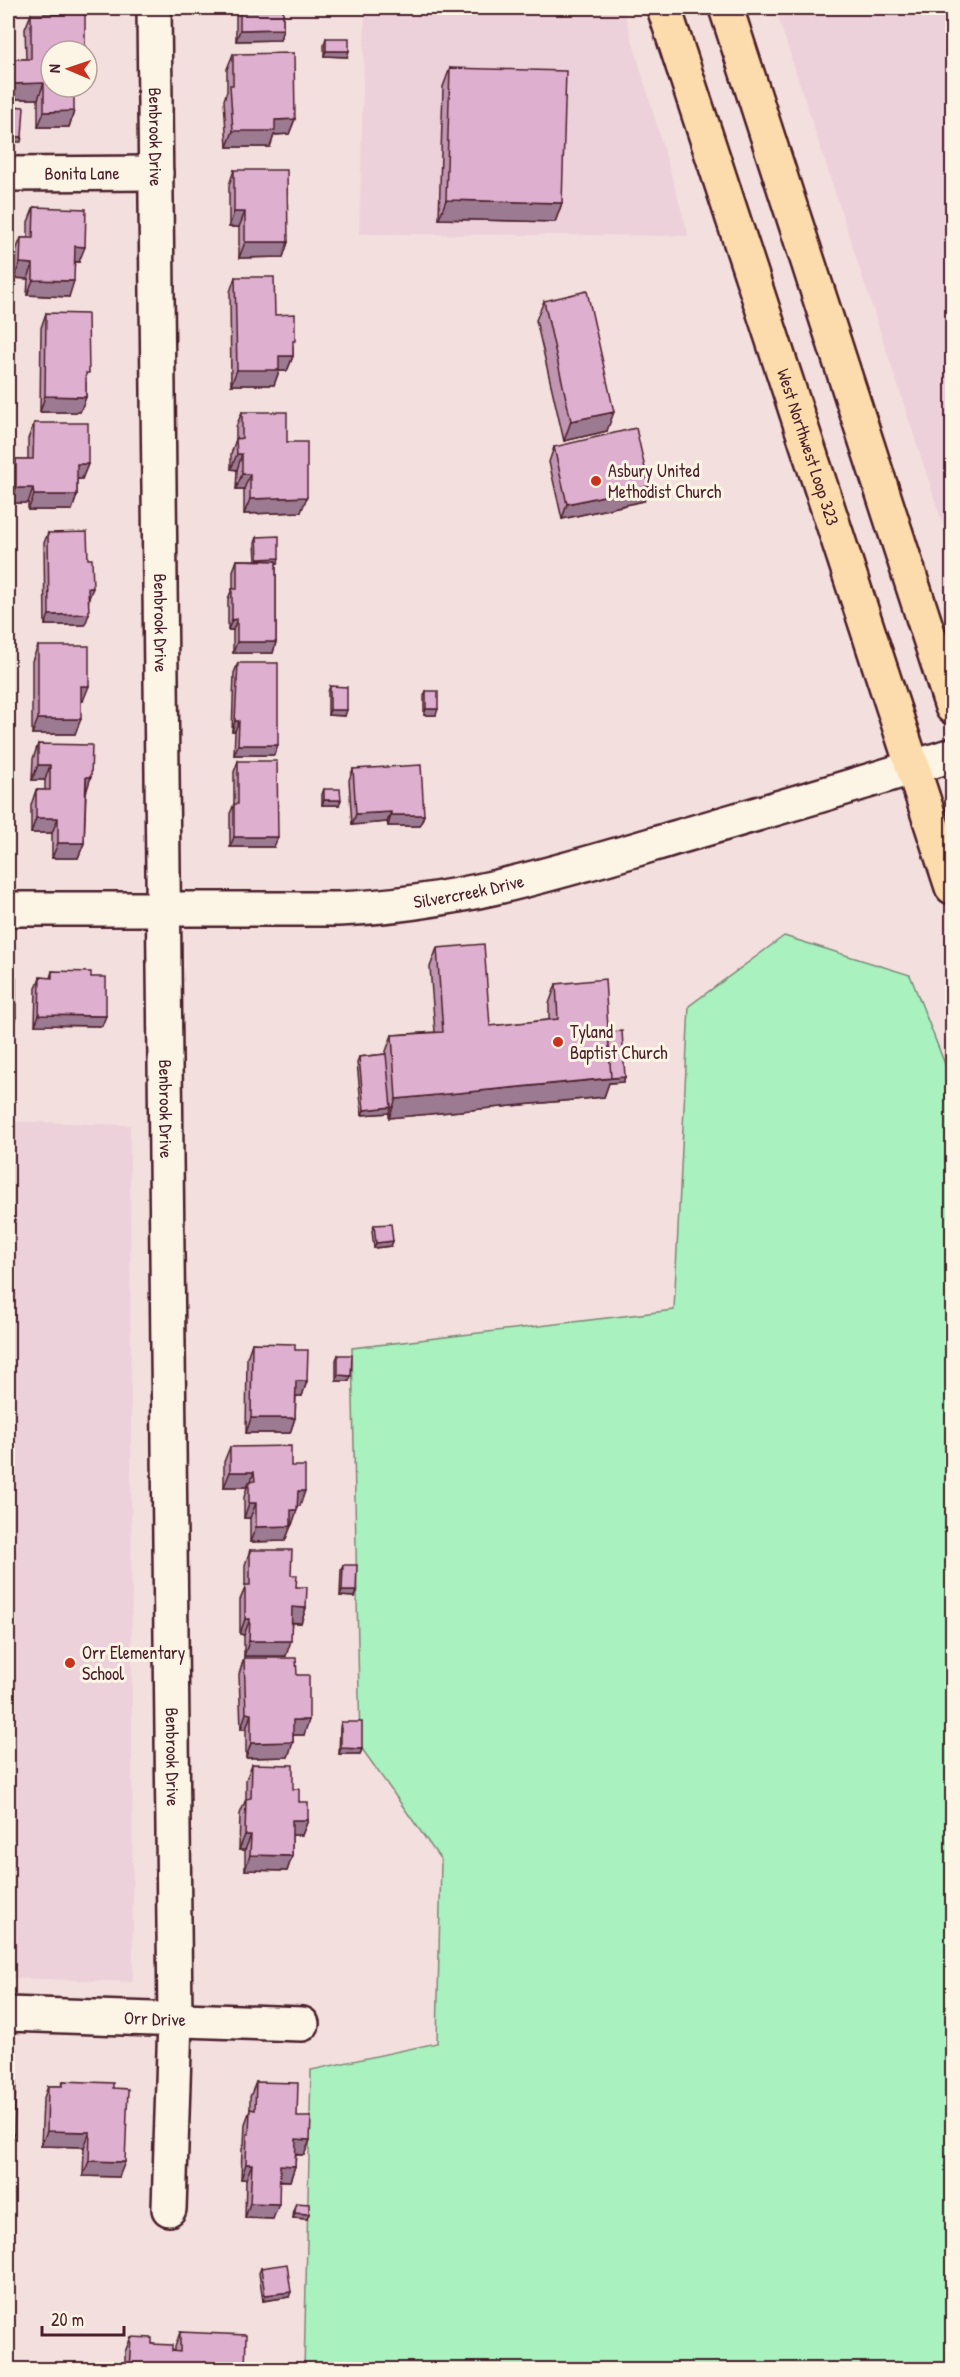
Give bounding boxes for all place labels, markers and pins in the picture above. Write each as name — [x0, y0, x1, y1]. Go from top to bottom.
place label: Asbury United Methodist Church — [608, 458, 722, 504]
marker: Asbury United Methodist Church — [589, 474, 603, 488]
place label: Tyland Baptist Church — [570, 1019, 668, 1065]
marker: Tyland Baptist Church — [551, 1035, 565, 1049]
place label: Orr Elementary School — [82, 1640, 186, 1686]
marker: Orr Elementary School — [63, 1656, 77, 1670]

